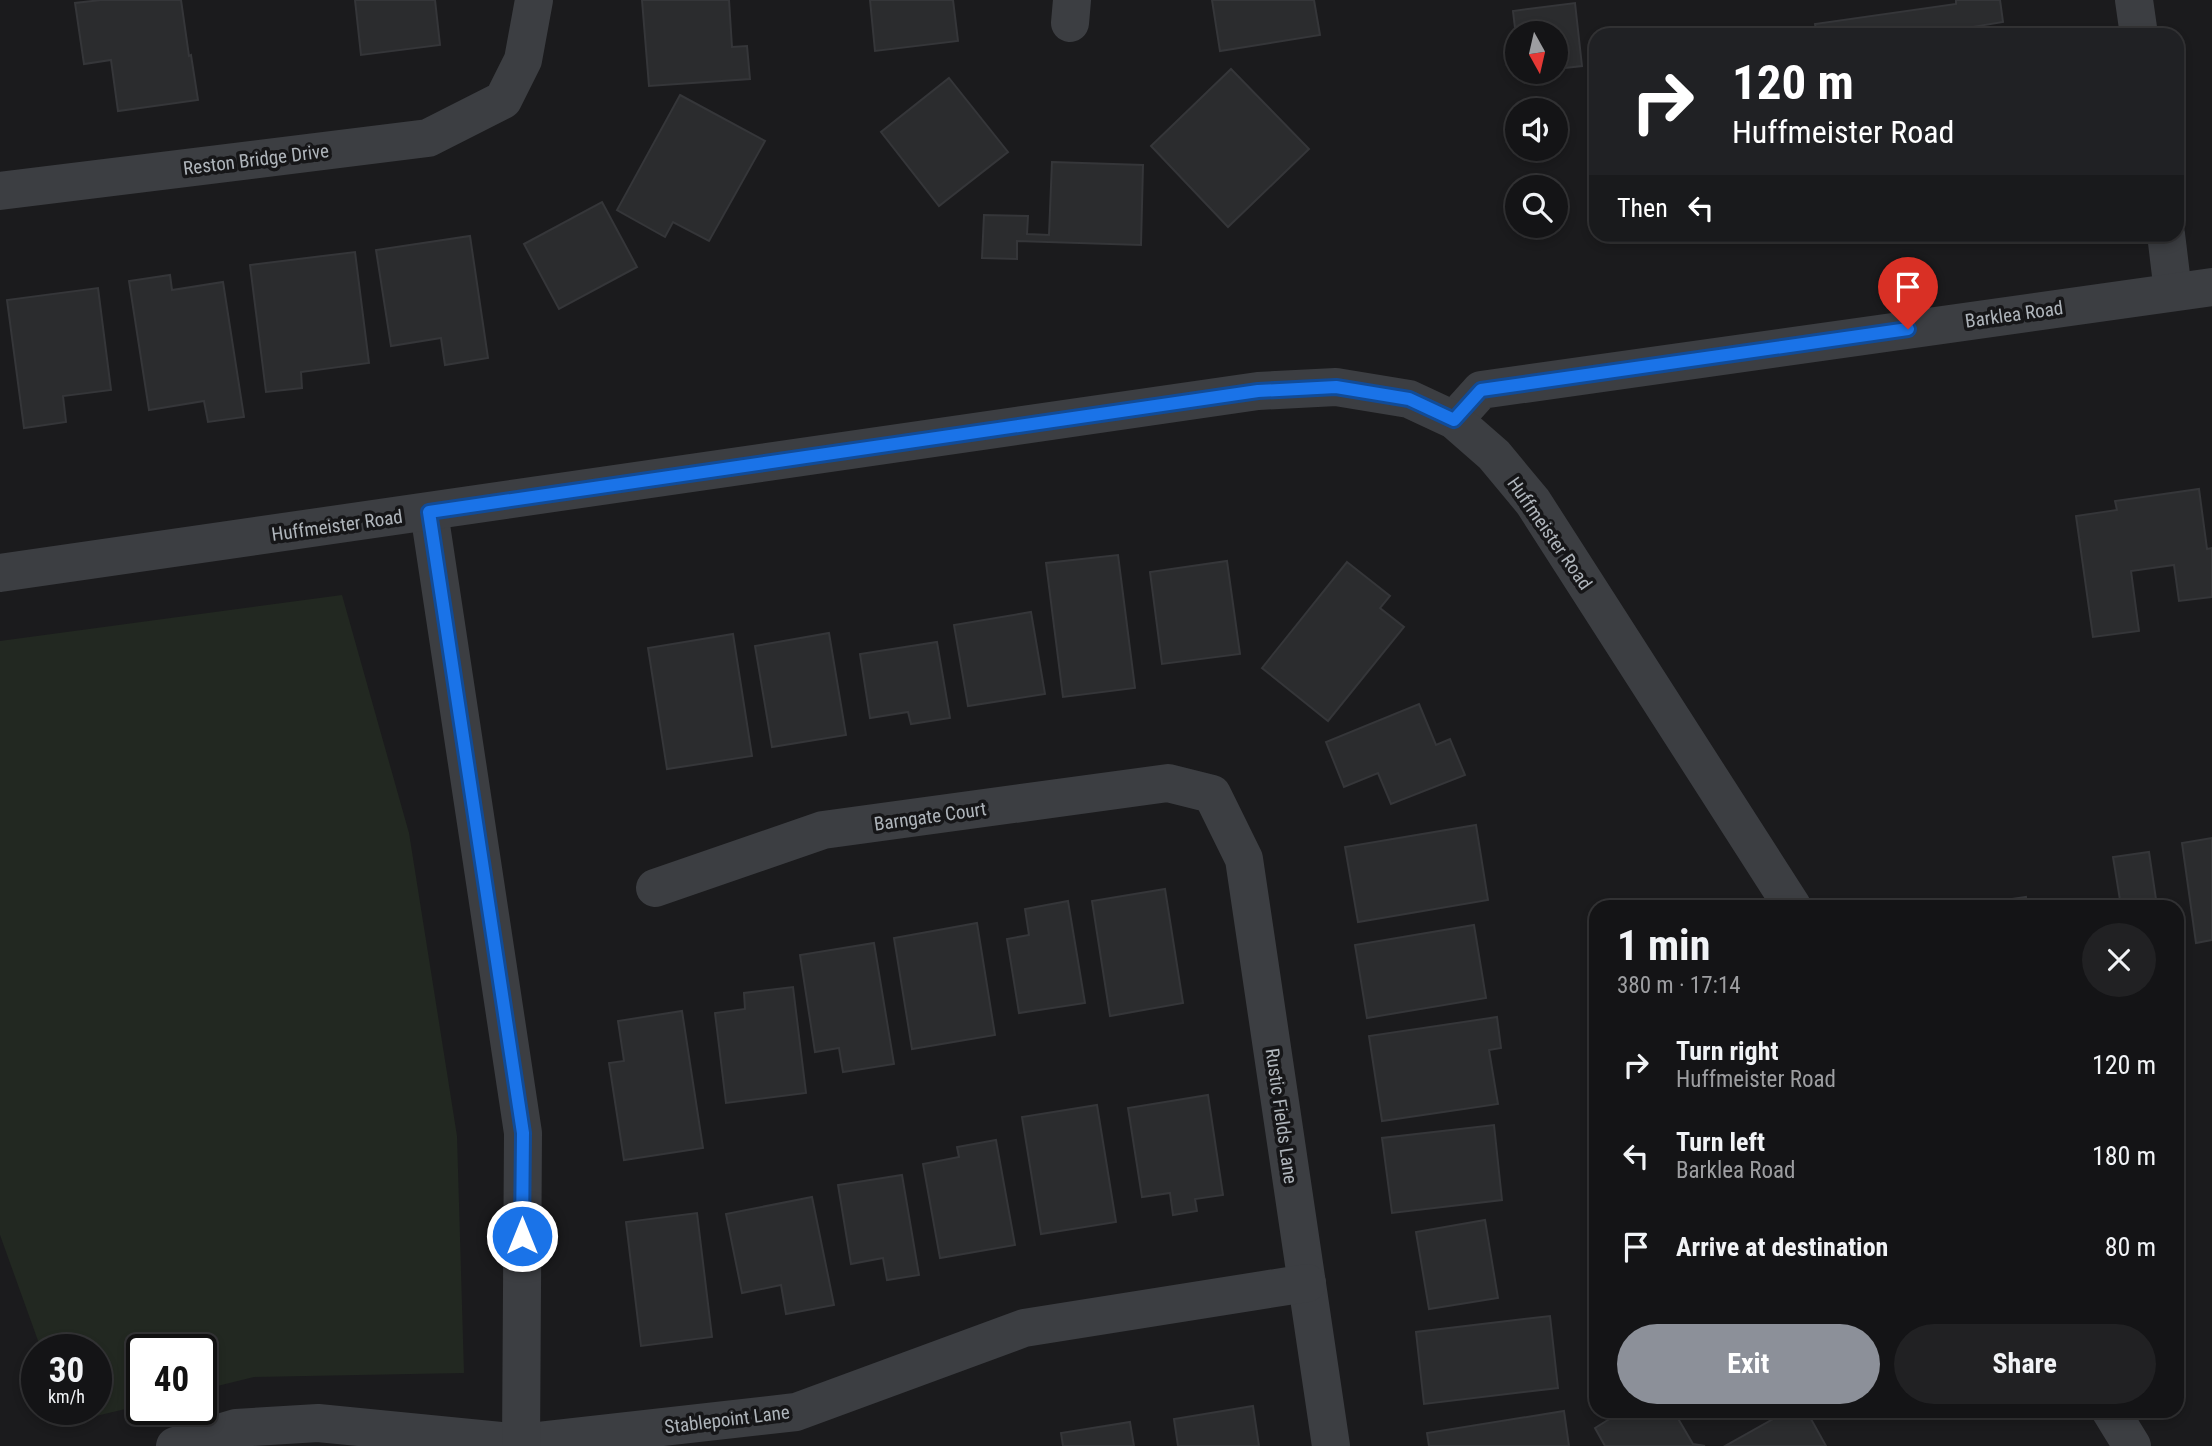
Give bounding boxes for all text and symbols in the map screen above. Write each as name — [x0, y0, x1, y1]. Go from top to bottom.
north arrow — [1505, 21, 1568, 84]
map controls — [1505, 21, 1568, 238]
text: 120 m — [1732, 54, 1854, 111]
icon: right — [1617, 56, 1708, 147]
button: sound — [1505, 98, 1568, 161]
text: Huffmeister Road — [1732, 113, 1954, 151]
street label: Reston Bridge Drive — [182, 139, 330, 180]
button: search — [1505, 175, 1568, 238]
icon: left — [1682, 189, 1720, 227]
text: Then — [1617, 193, 1668, 223]
pin — [1878, 257, 1938, 329]
icon: arrive — [1889, 268, 1927, 306]
street label: Barklea Road — [1964, 296, 2065, 333]
street label: Huffmeister Road — [1502, 473, 1597, 594]
street label: Huffmeister Road — [270, 505, 404, 546]
street label: Barngate Court — [872, 797, 988, 836]
text: 1 min — [1617, 921, 1710, 970]
button: close — [2082, 923, 2156, 997]
text: 380 m · 17:14 — [1617, 972, 1741, 999]
text: Turn right — [1676, 1036, 1778, 1066]
icon: right — [1617, 1046, 1655, 1084]
street label: Rustic Fields Lane — [1261, 1047, 1302, 1185]
text: 120 m — [2092, 1050, 2156, 1080]
text: Huffmeister Road — [1676, 1066, 1836, 1093]
text: Turn left — [1676, 1127, 1765, 1157]
icon: left — [1617, 1137, 1655, 1175]
text: 180 m — [2092, 1141, 2156, 1171]
text: Barklea Road — [1676, 1157, 1795, 1184]
position arrow — [485, 1199, 559, 1273]
icon: arrive — [1617, 1228, 1655, 1266]
text: Arrive at destination — [1676, 1232, 1888, 1262]
text: 80 m — [2105, 1232, 2156, 1262]
button: Exit — [1617, 1324, 1880, 1404]
button: Share — [1894, 1324, 2156, 1404]
speed limit sign: 40 — [126, 1334, 217, 1425]
text: 30 — [49, 1350, 84, 1391]
text: km/h — [48, 1386, 85, 1407]
street label: Stablepoint Lane — [663, 1400, 791, 1439]

